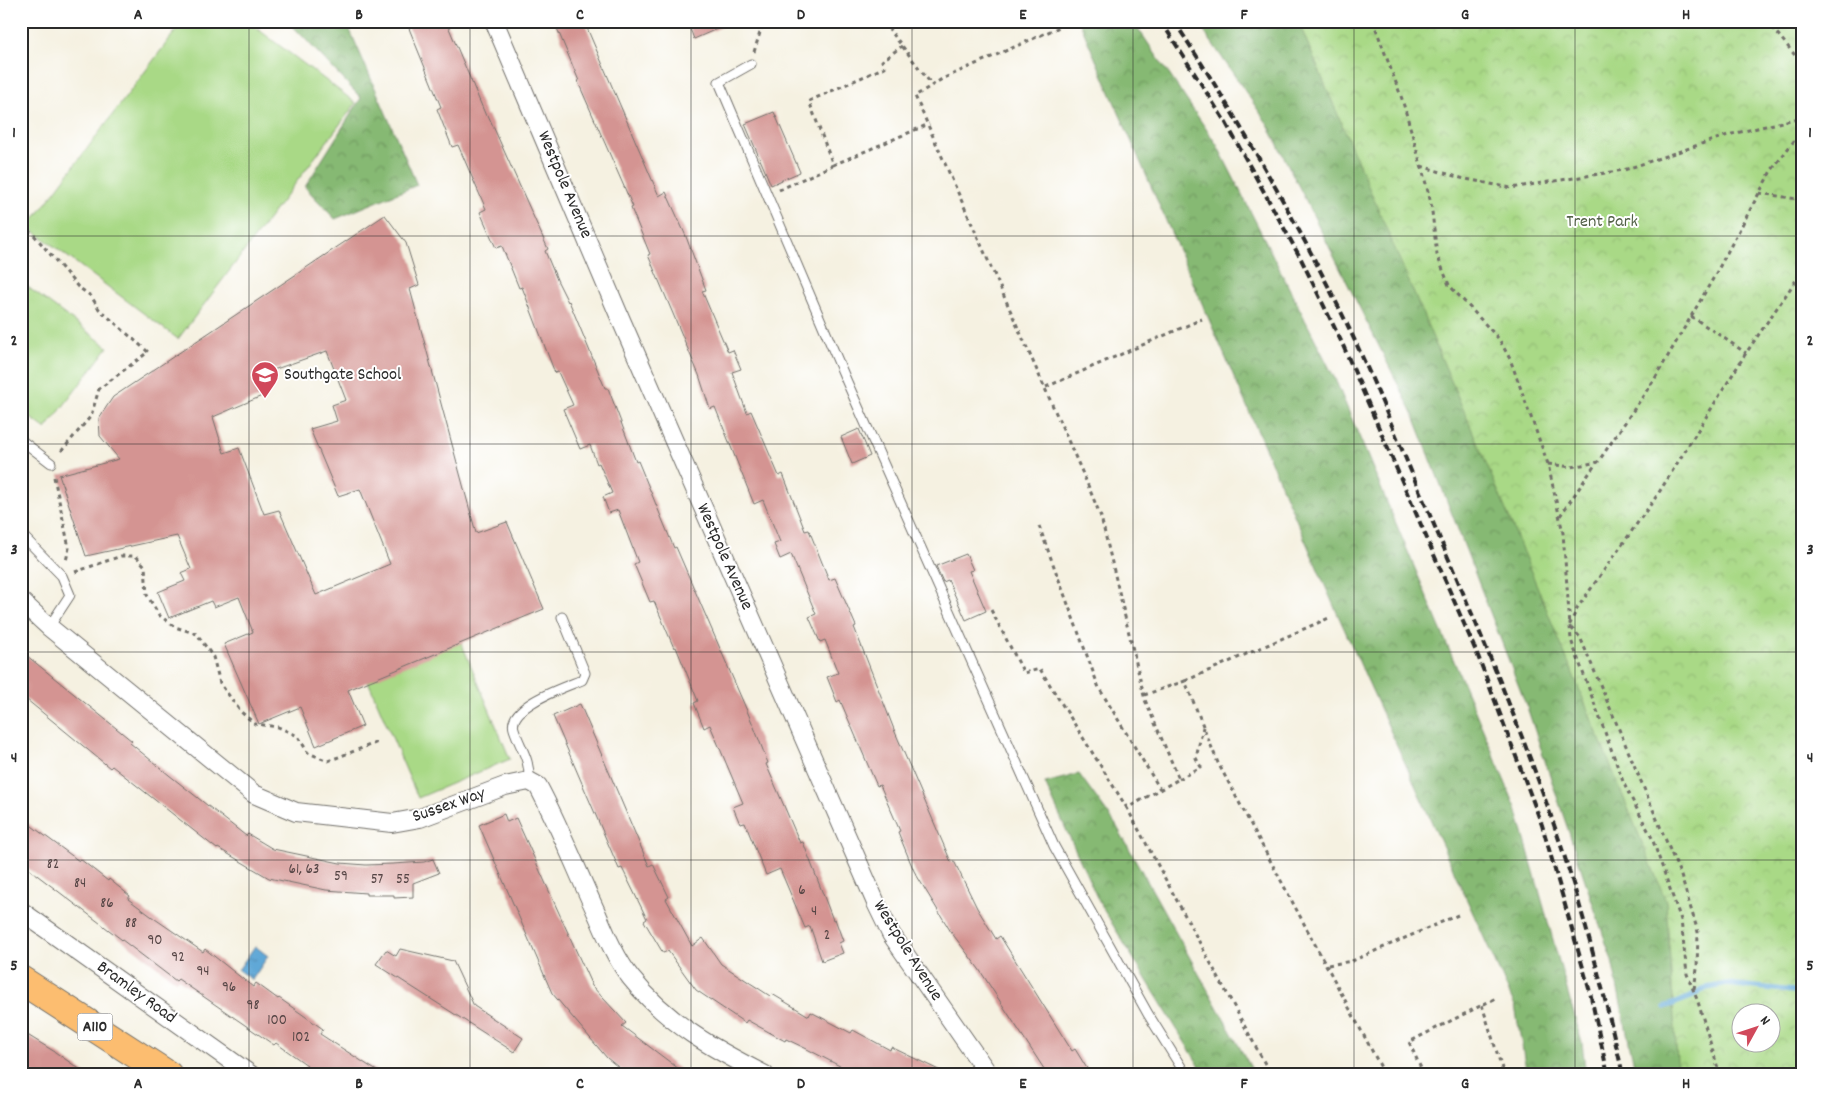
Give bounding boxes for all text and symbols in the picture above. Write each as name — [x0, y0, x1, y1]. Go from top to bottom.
text: A — [134, 4, 143, 27]
text: B — [355, 4, 363, 27]
text: C — [576, 4, 584, 27]
text: D — [797, 4, 806, 27]
text: E — [1019, 4, 1027, 27]
text: F — [1240, 4, 1248, 27]
text: G — [1461, 4, 1469, 27]
text: H — [1682, 4, 1690, 27]
text: 1 — [12, 122, 16, 145]
text: 1 — [1808, 122, 1812, 145]
street label: Westpole Avenue — [530, 127, 598, 243]
park label: Trent Park — [1566, 210, 1638, 235]
text: 2 — [11, 330, 18, 353]
text: 2 — [1807, 330, 1814, 353]
school or university icon: Southgate School — [250, 360, 280, 399]
place label: Southgate School — [284, 363, 402, 388]
street label: Westpole Avenue — [689, 500, 759, 614]
text: 3 — [10, 539, 18, 562]
text: 3 — [1806, 539, 1814, 562]
text: 4 — [11, 747, 17, 770]
text: 4 — [1807, 747, 1813, 770]
street label: Sussex Way — [409, 782, 489, 830]
house number: 82 — [47, 854, 59, 876]
house number: 61, 63 — [289, 859, 319, 881]
house number: 59 — [334, 866, 348, 888]
house number: 57 — [371, 869, 384, 891]
house number: 55 — [396, 869, 410, 891]
house number: 84 — [74, 873, 86, 895]
house number: 6 — [798, 880, 806, 902]
house number: 86 — [100, 893, 114, 915]
street label: Westpole Avenue — [866, 896, 948, 1006]
house number: 4 — [811, 901, 817, 923]
house number: 88 — [125, 913, 137, 935]
house number: 2 — [824, 925, 830, 947]
house number: 90 — [147, 930, 163, 952]
house number: 92 — [171, 947, 185, 969]
text: 5 — [10, 955, 18, 978]
street label: Bramley Road — [91, 955, 181, 1031]
text: 5 — [1806, 955, 1814, 978]
house number: 94 — [196, 961, 210, 983]
house number: 96 — [222, 977, 236, 999]
house number: 98 — [247, 995, 259, 1017]
north arrow — [1732, 1004, 1782, 1054]
house number: 100 — [267, 1010, 287, 1032]
text: N — [1755, 1012, 1774, 1030]
road number: A110 — [78, 1014, 112, 1040]
house number: 102 — [292, 1027, 310, 1049]
text: A — [134, 1073, 143, 1096]
text: B — [355, 1073, 363, 1096]
text: C — [576, 1073, 584, 1096]
text: D — [797, 1073, 806, 1096]
text: E — [1019, 1073, 1027, 1096]
text: F — [1240, 1073, 1248, 1096]
text: G — [1461, 1073, 1469, 1096]
text: H — [1682, 1073, 1690, 1096]

